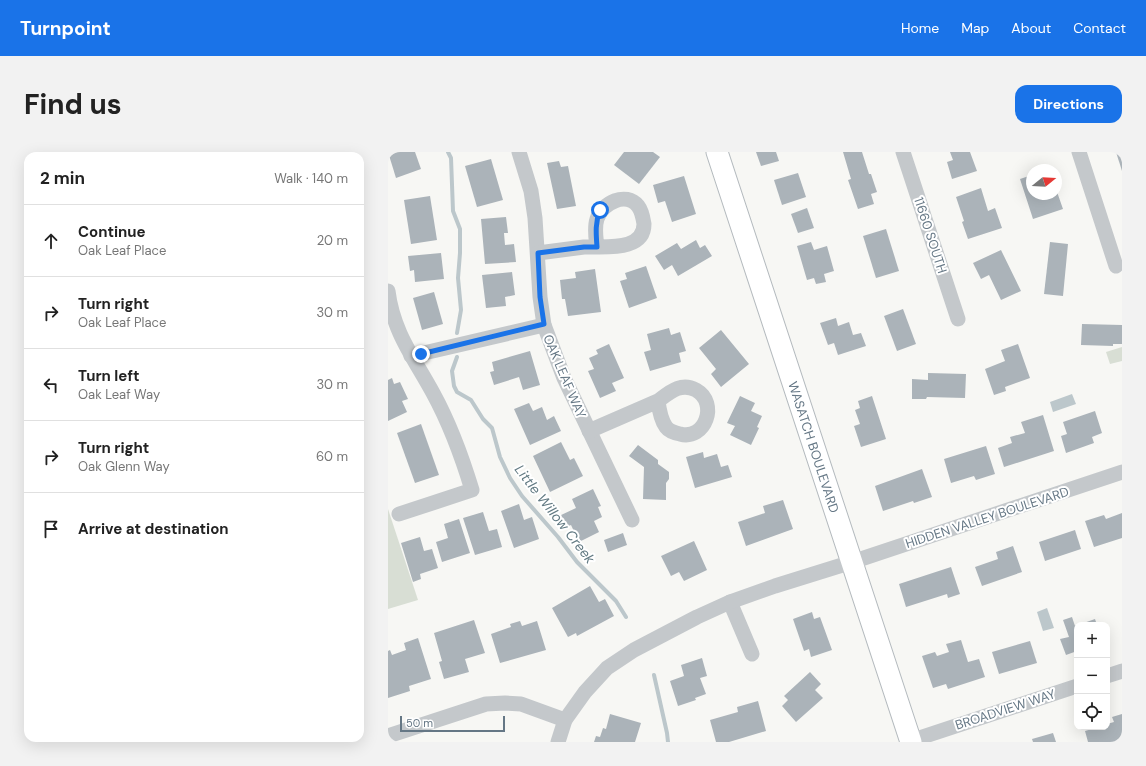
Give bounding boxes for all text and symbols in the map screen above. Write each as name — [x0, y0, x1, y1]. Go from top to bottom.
text: Turnpoint — [20, 16, 111, 41]
text: Home — [901, 19, 939, 37]
text: Map — [961, 19, 989, 37]
text: About — [1011, 19, 1051, 37]
text: Contact — [1073, 19, 1126, 37]
button: Directions — [1015, 85, 1122, 123]
text: Find us — [24, 86, 122, 123]
north arrow — [1026, 164, 1062, 200]
text: 2 min — [40, 167, 85, 189]
text: Walk · 140 m — [274, 170, 348, 187]
street label: 11660 SOUTH — [910, 195, 951, 275]
route start — [591, 201, 609, 219]
text: Continue — [78, 222, 146, 242]
icon: ahead — [40, 230, 62, 252]
text: 20 m — [317, 232, 348, 249]
text: Oak Leaf Place — [78, 242, 166, 259]
text: Turn right — [78, 294, 149, 314]
icon: right — [40, 302, 62, 324]
text: 30 m — [316, 304, 348, 321]
text: Oak Leaf Place — [78, 314, 166, 331]
street label: OAK LEAF WAY — [539, 332, 590, 421]
route end — [412, 345, 430, 363]
text: Turn left — [78, 366, 139, 386]
icon: left — [40, 374, 62, 396]
text: 30 m — [316, 376, 348, 393]
street label: WASATCH BOULEVARD — [784, 379, 843, 515]
text: Oak Leaf Way — [78, 386, 160, 403]
text: Turn right — [78, 438, 149, 458]
icon: right — [40, 446, 62, 468]
text: 60 m — [316, 448, 348, 465]
text: Oak Glenn Way — [78, 458, 170, 475]
water label: Little Willow Creek — [511, 461, 600, 568]
street label: HIDDEN VALLEY BOULEVARD — [903, 483, 1071, 552]
icon: arrive — [40, 518, 62, 540]
text: Arrive at destination — [78, 519, 229, 539]
map controls — [1074, 622, 1110, 730]
button: + — [1074, 622, 1110, 658]
button: − — [1074, 658, 1110, 694]
street label: BROADVIEW WAY — [953, 685, 1058, 734]
button: locate — [1074, 694, 1110, 730]
scale bar — [400, 714, 505, 733]
text: 50 m — [406, 716, 433, 730]

